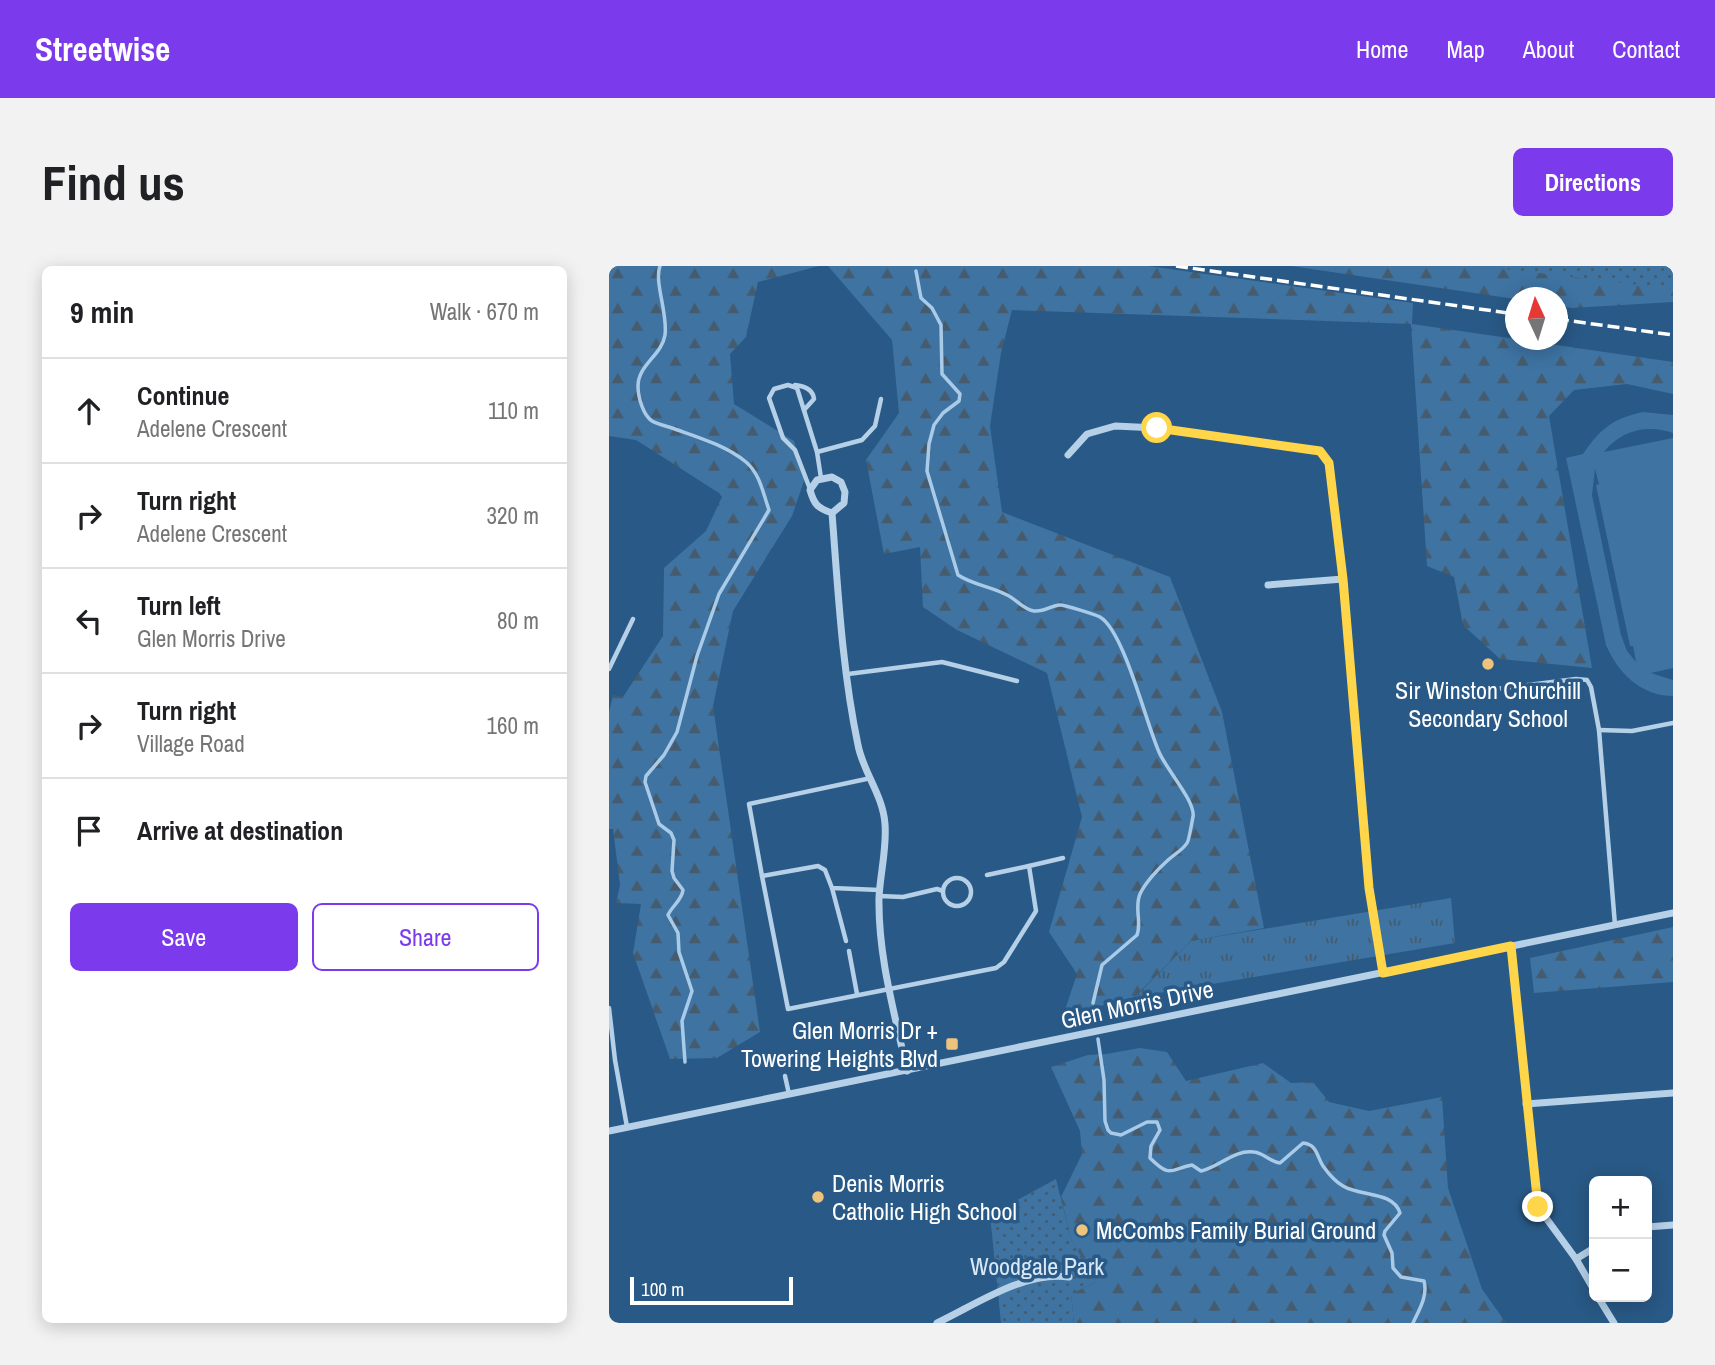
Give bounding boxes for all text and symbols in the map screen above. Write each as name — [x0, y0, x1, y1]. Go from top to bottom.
text: Streetwise — [35, 27, 170, 71]
text: Home — [1356, 33, 1408, 65]
text: Map — [1446, 33, 1485, 65]
text: About — [1523, 33, 1574, 65]
text: Contact — [1612, 33, 1680, 65]
button: Directions — [1513, 148, 1673, 216]
text: Find us — [42, 149, 185, 215]
north arrow — [1505, 287, 1568, 350]
text: 9 min — [70, 292, 134, 332]
text: Walk · 670 m — [430, 296, 539, 327]
text: Continue — [137, 378, 229, 413]
icon: ahead — [70, 392, 108, 430]
text: 110 m — [488, 395, 539, 426]
route start — [1141, 412, 1172, 443]
text: Adelene Crescent — [137, 413, 287, 444]
text: Turn right — [137, 483, 236, 518]
icon: right — [70, 497, 108, 535]
text: 320 m — [487, 500, 539, 531]
text: Adelene Crescent — [137, 518, 287, 549]
text: Turn left — [137, 588, 221, 623]
icon: left — [70, 602, 108, 640]
text: 80 m — [497, 605, 539, 636]
text: Glen Morris Drive — [137, 623, 286, 654]
marker: Sir Winston Churchill Secondary School — [1480, 656, 1496, 672]
place label: Sir Winston Churchill Secondary School — [1395, 674, 1581, 734]
text: Turn right — [137, 693, 236, 728]
icon: right — [70, 707, 108, 745]
text: 160 m — [487, 710, 539, 741]
text: Village Road — [137, 728, 245, 759]
icon: arrive — [70, 812, 108, 850]
text: Arrive at destination — [137, 813, 343, 848]
button: Save — [70, 903, 298, 971]
button: Share — [312, 903, 539, 971]
street label: Glen Morris Drive — [1058, 972, 1216, 1036]
place label: Glen Morris Dr + Towering Heights Blvd — [741, 1014, 938, 1074]
marker: Glen Morris Dr + Towering Heights Blvd — [944, 1036, 960, 1052]
place label: Denis Morris Catholic High School — [832, 1167, 1017, 1227]
map controls — [1589, 1176, 1652, 1302]
button: + — [1589, 1176, 1652, 1239]
marker: Denis Morris Catholic High School — [810, 1189, 826, 1205]
route end — [1522, 1191, 1553, 1222]
place label: McCombs Family Burial Ground — [1096, 1214, 1376, 1246]
marker: McCombs Family Burial Ground — [1074, 1222, 1090, 1238]
button: − — [1589, 1239, 1652, 1302]
park label: Woodgale Park — [970, 1250, 1104, 1282]
scale bar — [630, 1274, 793, 1306]
text: 100 m — [641, 1276, 684, 1302]

